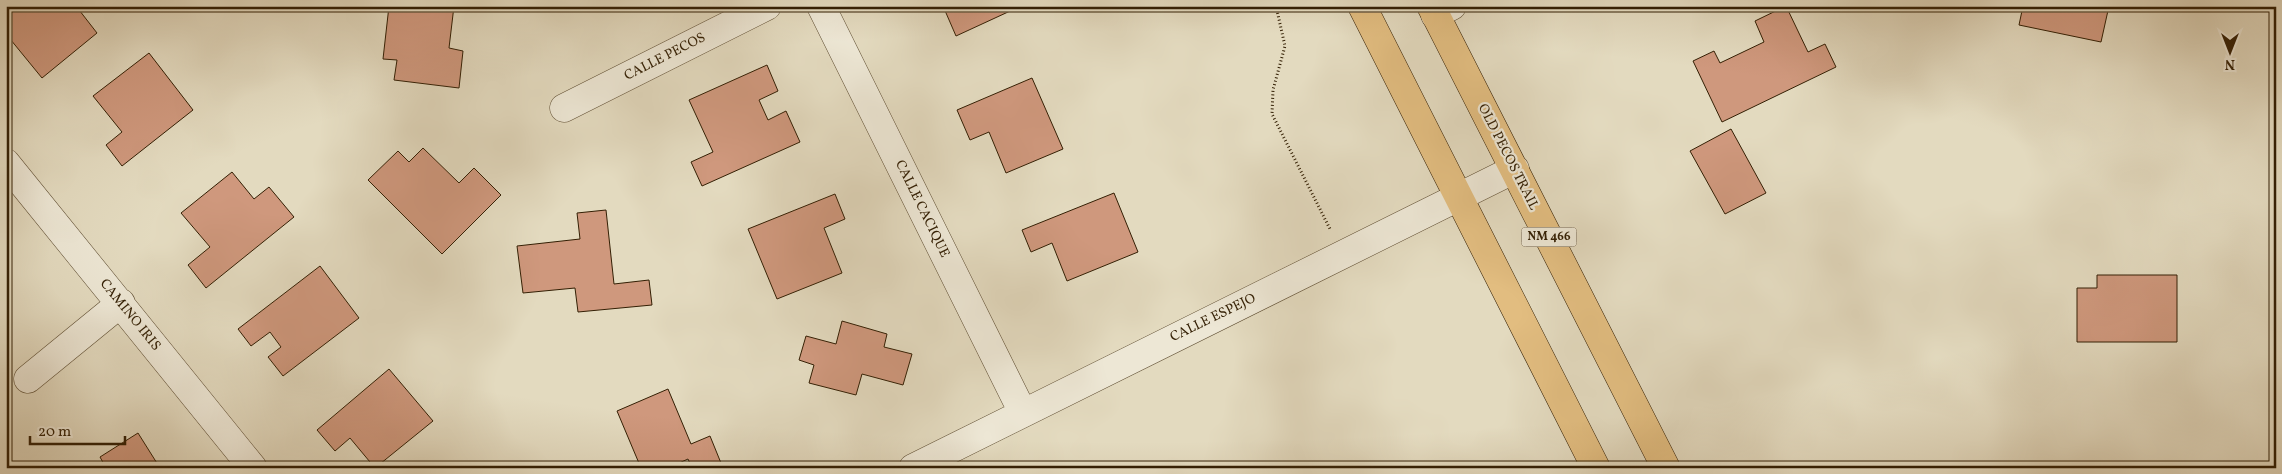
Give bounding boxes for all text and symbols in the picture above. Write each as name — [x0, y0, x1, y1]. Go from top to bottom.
street label: CALLE PECOS — [621, 28, 709, 86]
north arrow — [2204, 28, 2254, 78]
text: N — [2225, 54, 2235, 73]
street label: OLD PECOS TRAIL — [1473, 101, 1543, 214]
street label: CALLE CACIQUE — [890, 157, 954, 261]
road number: NM 466 — [1522, 228, 1576, 246]
street label: CAMINO IRIS — [95, 275, 165, 355]
street label: CALLE ESPEJO — [1167, 289, 1259, 347]
scale bar — [30, 414, 125, 446]
text: 20 m — [38, 422, 71, 443]

